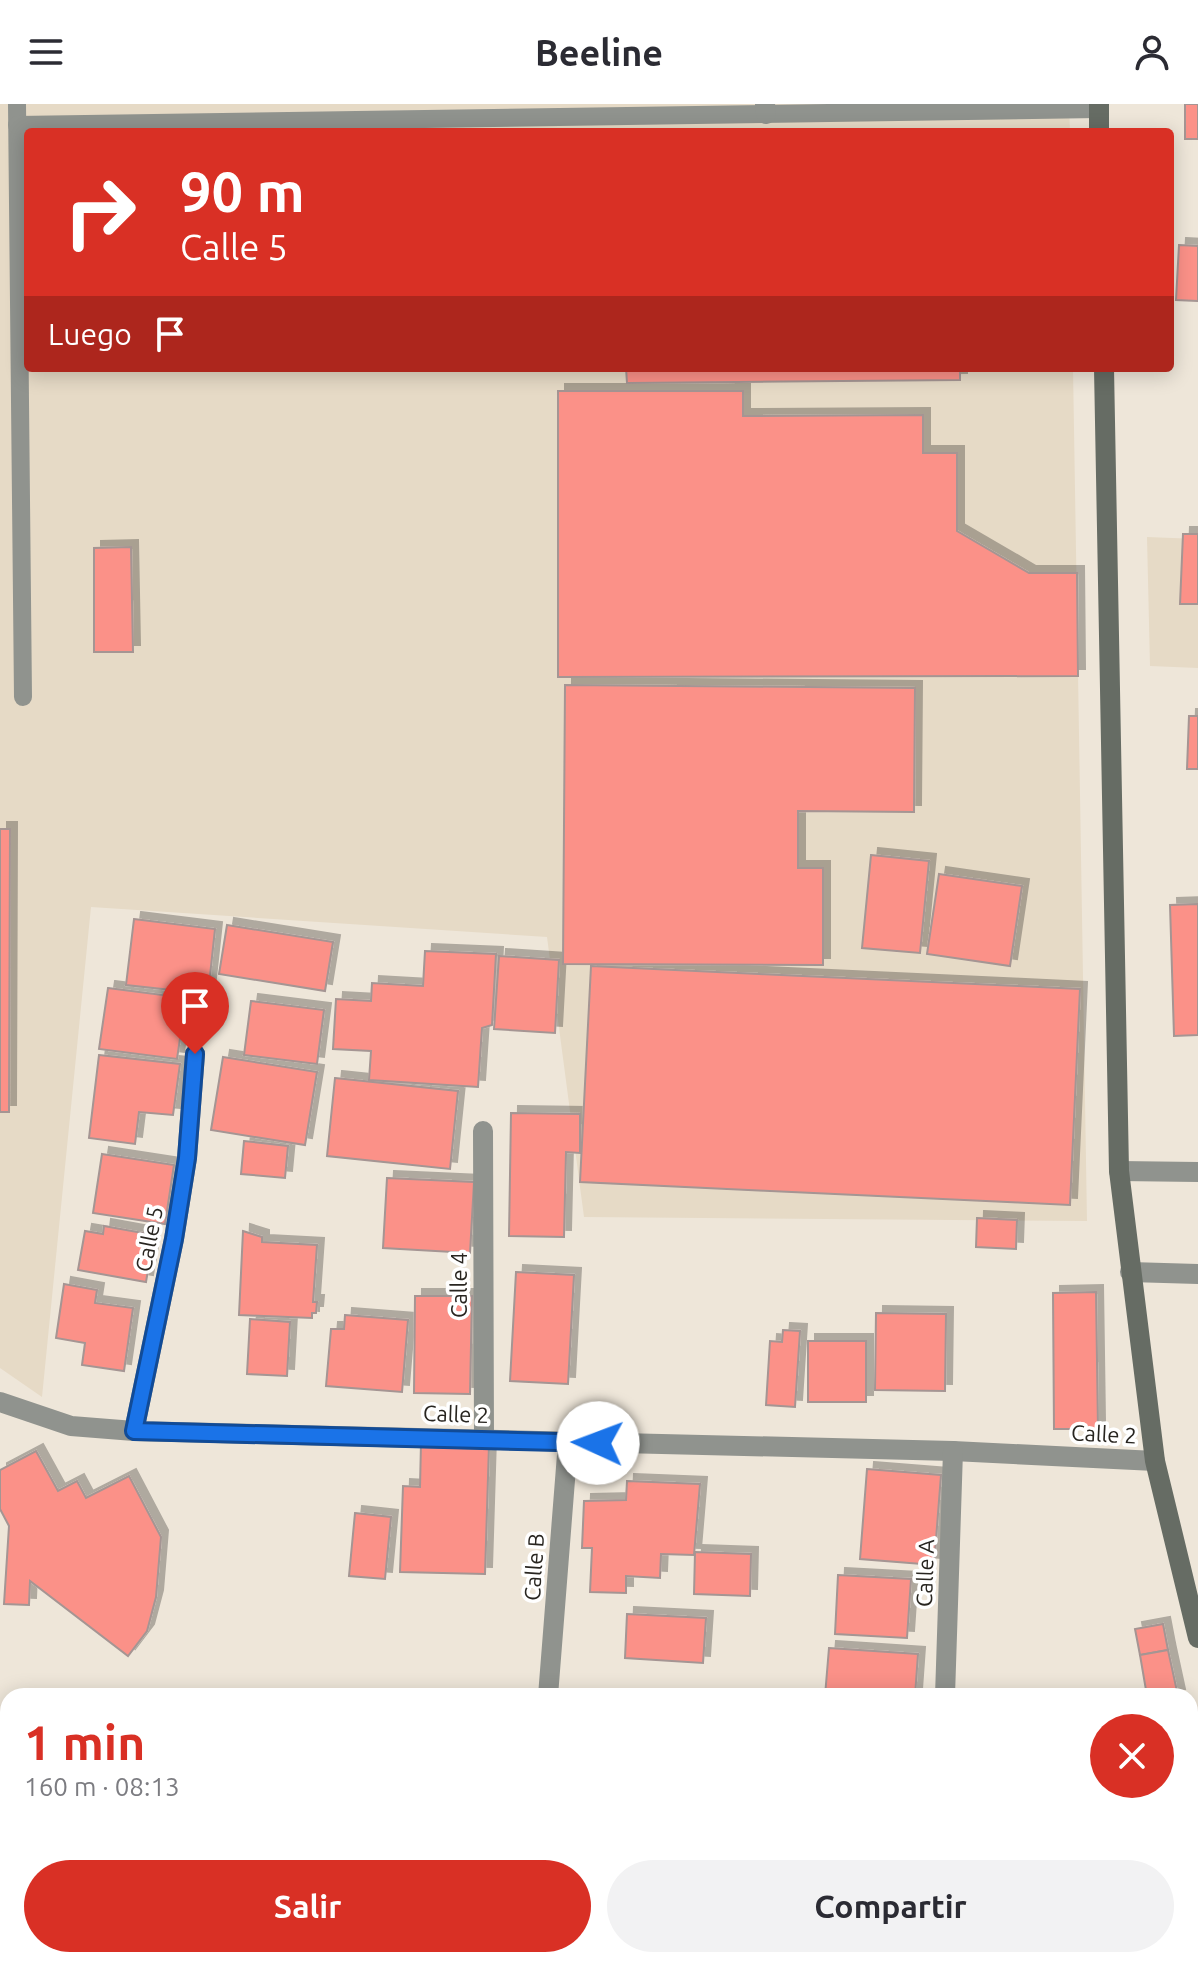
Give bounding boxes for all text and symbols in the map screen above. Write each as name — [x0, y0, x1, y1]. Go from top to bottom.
icon: menu — [24, 30, 68, 74]
icon: person — [1130, 30, 1174, 74]
text: Beeline — [535, 32, 663, 73]
icon: right — [48, 160, 152, 264]
text: 90 m — [180, 160, 305, 223]
text: Calle 5 — [180, 226, 288, 267]
icon: arrive — [148, 312, 192, 356]
text: Luego — [48, 317, 132, 351]
pin — [161, 972, 229, 1054]
icon: arrive — [173, 984, 217, 1028]
street label: Calle 5 — [130, 1204, 167, 1274]
street label: Calle 4 — [446, 1252, 471, 1318]
street label: Calle 2 — [423, 1400, 489, 1427]
position arrow — [556, 1401, 640, 1485]
street label: Calle 2 — [1070, 1419, 1138, 1448]
street label: Calle B — [519, 1532, 548, 1602]
street label: Calle A — [911, 1538, 938, 1607]
button: close — [1090, 1714, 1174, 1798]
text: 1 min — [24, 1715, 145, 1769]
text: 160 m · 08:13 — [24, 1772, 180, 1801]
button: Salir — [24, 1860, 591, 1952]
button: Compartir — [607, 1860, 1174, 1952]

